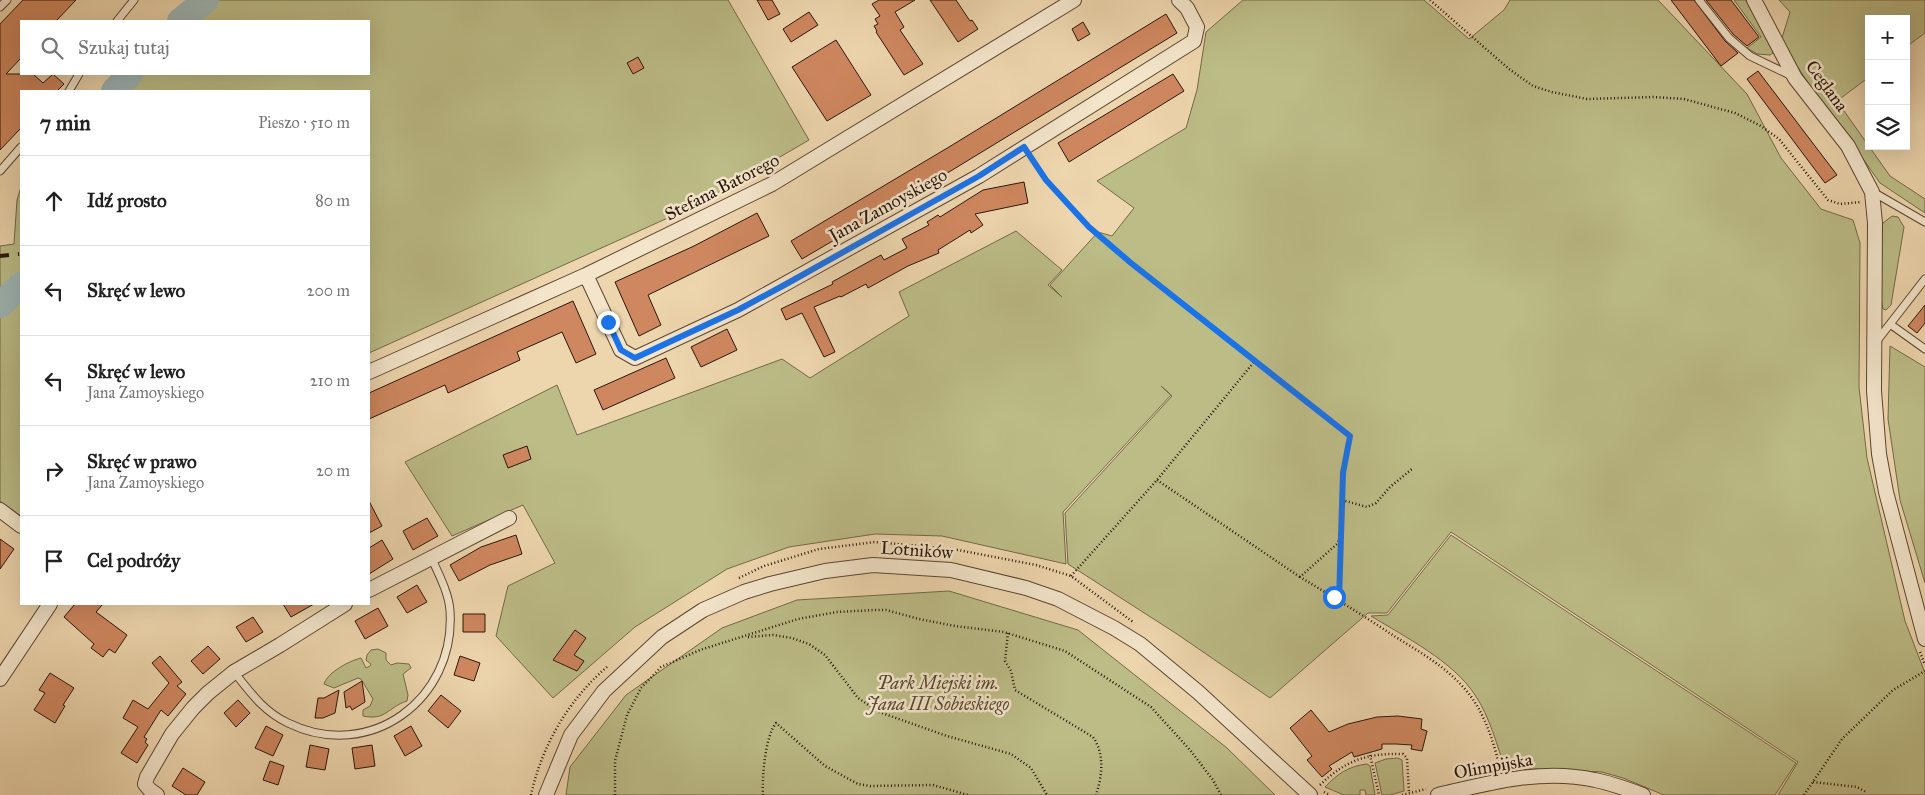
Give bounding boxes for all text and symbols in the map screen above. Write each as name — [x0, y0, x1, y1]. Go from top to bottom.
map controls — [1865, 15, 1910, 150]
button: + — [1865, 15, 1910, 60]
search box — [20, 20, 370, 75]
icon: search — [38, 34, 66, 62]
text: Szukaj tutaj — [78, 36, 170, 59]
street label: Ceglana — [1800, 56, 1853, 117]
button: − — [1865, 60, 1910, 105]
button: layers — [1865, 105, 1910, 150]
text: 7 min — [40, 110, 91, 136]
text: Pieszo · 510 m — [258, 113, 350, 132]
street label: Stefana Batorego — [661, 149, 784, 226]
street label: Jana Zamoyskiego — [823, 163, 951, 248]
icon: ahead — [40, 187, 68, 215]
text: Idź prosto — [87, 189, 167, 212]
text: 80 m — [315, 191, 350, 210]
icon: left — [40, 277, 68, 305]
text: Skręć w lewo — [87, 279, 185, 302]
text: 200 m — [307, 281, 350, 300]
route end — [597, 311, 620, 334]
text: Skręć w lewo — [87, 360, 185, 383]
icon: left — [40, 367, 68, 395]
text: 210 m — [310, 371, 350, 390]
text: Jana Zamoyskiego — [87, 383, 204, 402]
text: Skręć w prawo — [87, 450, 197, 473]
icon: right — [40, 457, 68, 485]
text: 20 m — [316, 461, 350, 480]
text: Jana Zamoyskiego — [87, 473, 204, 492]
street label: Lotników — [880, 536, 954, 564]
icon: arrive — [40, 547, 68, 575]
text: Cel podróży — [87, 549, 180, 572]
route start — [1323, 586, 1346, 609]
park label: Park Miejski im. Jana III Sobieskiego — [866, 672, 1010, 715]
street label: Olimpijska — [1452, 748, 1534, 784]

